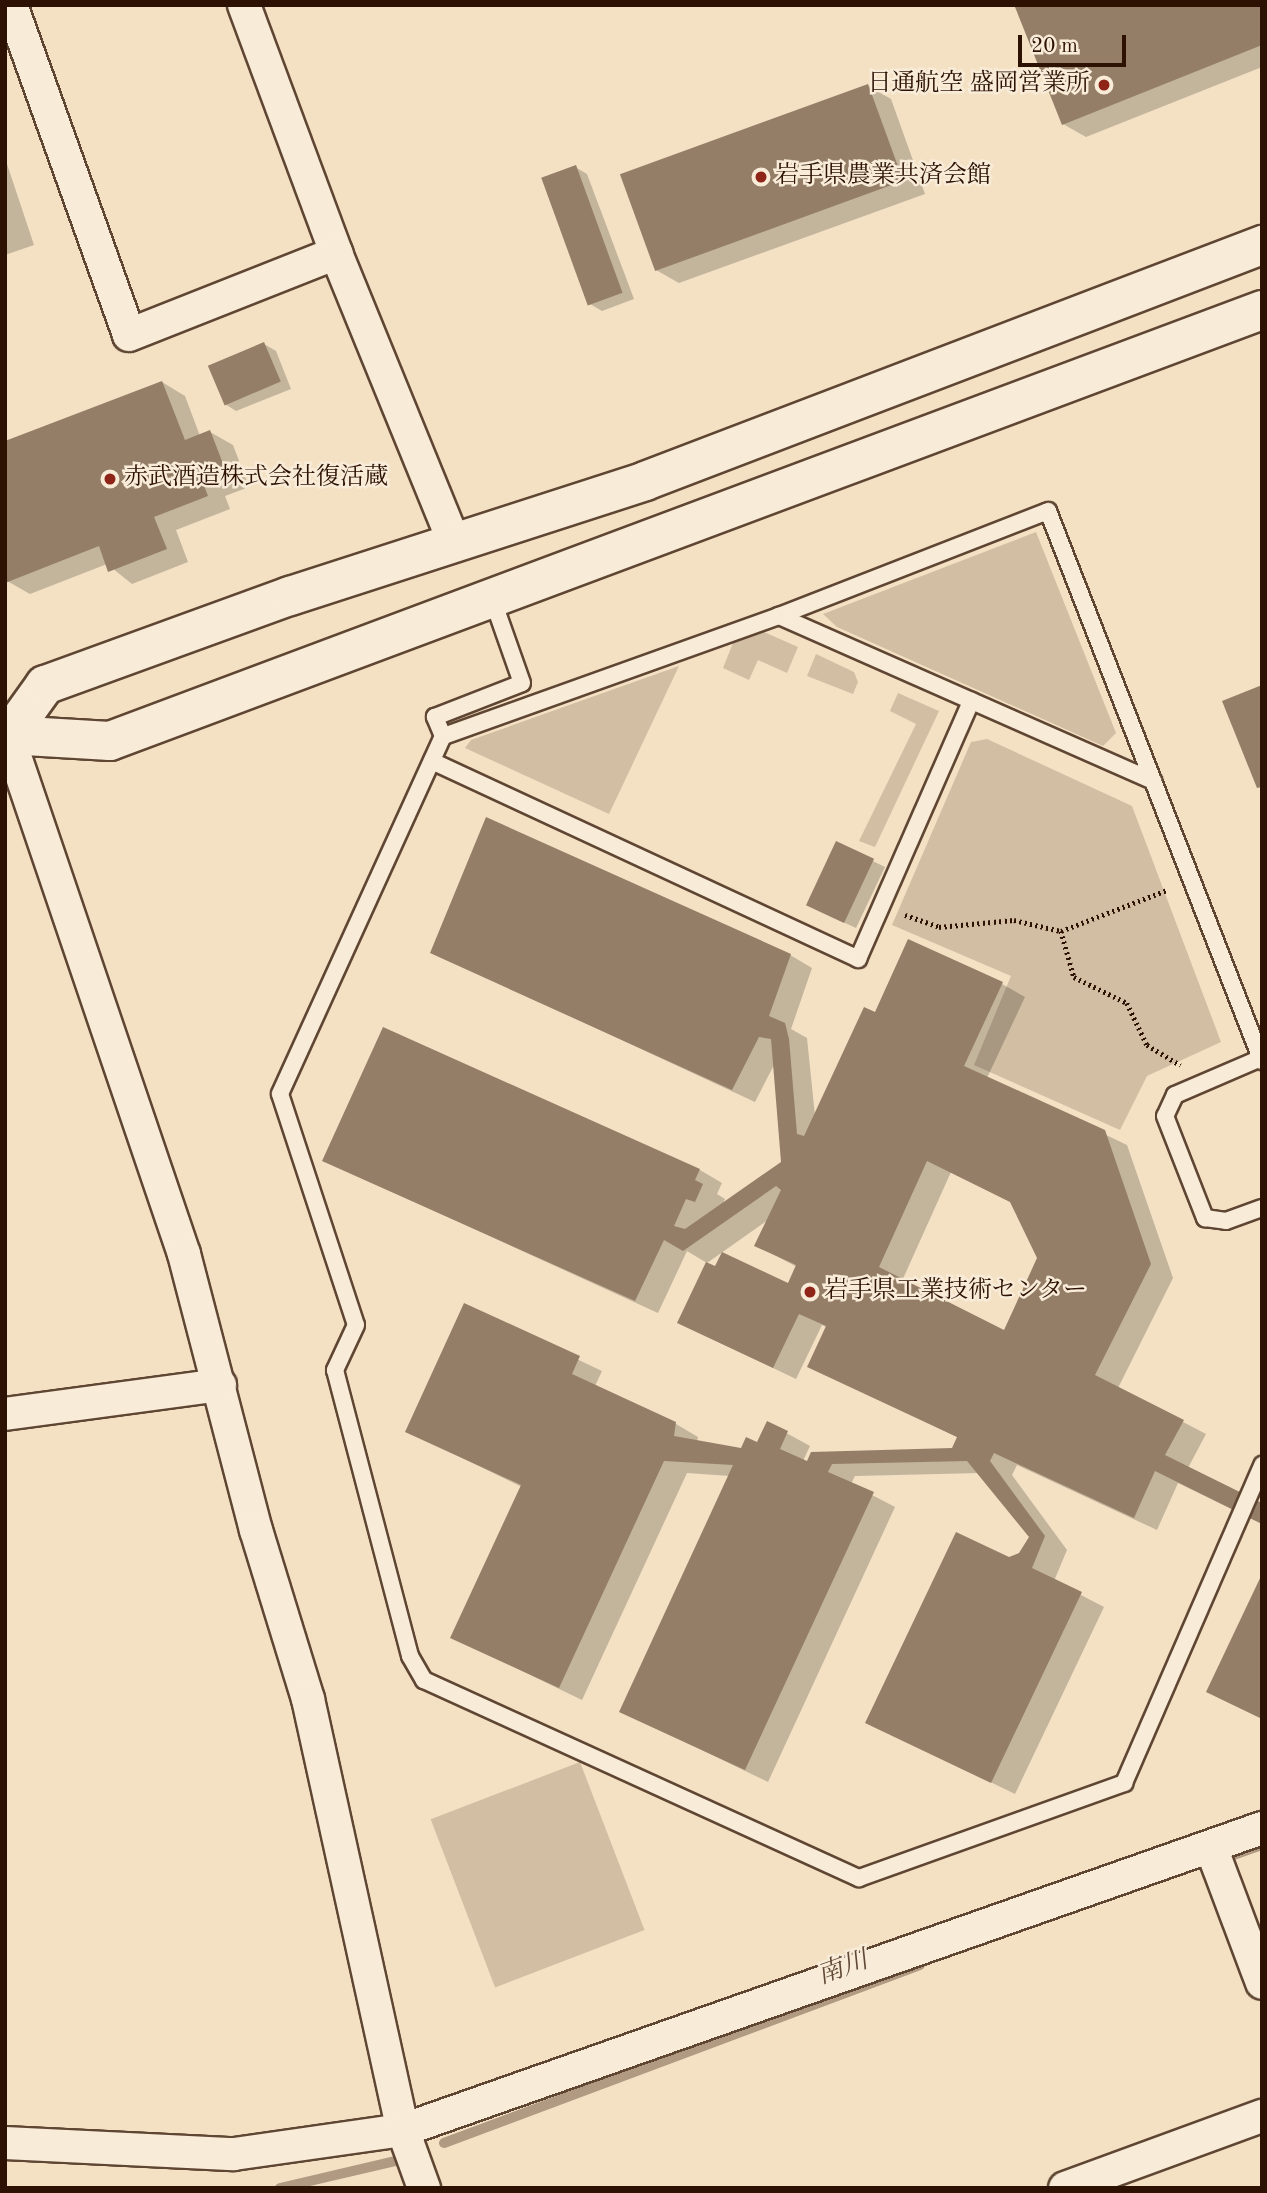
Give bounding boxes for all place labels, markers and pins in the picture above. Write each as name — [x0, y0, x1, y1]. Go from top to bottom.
place label: 日通航空 盛岡営業所 — [867, 71, 1090, 99]
marker: 日通航空 盛岡営業所 — [1096, 77, 1112, 93]
place label: 岩手県農業共済会館 — [775, 163, 991, 191]
marker: 岩手県農業共済会館 — [753, 169, 769, 185]
place label: 赤武酒造株式会社復活蔵 — [124, 465, 388, 493]
marker: 赤武酒造株式会社復活蔵 — [102, 471, 118, 487]
place label: 岩手県工業技術センター — [824, 1278, 1088, 1306]
marker: 岩手県工業技術センター — [802, 1284, 818, 1300]

